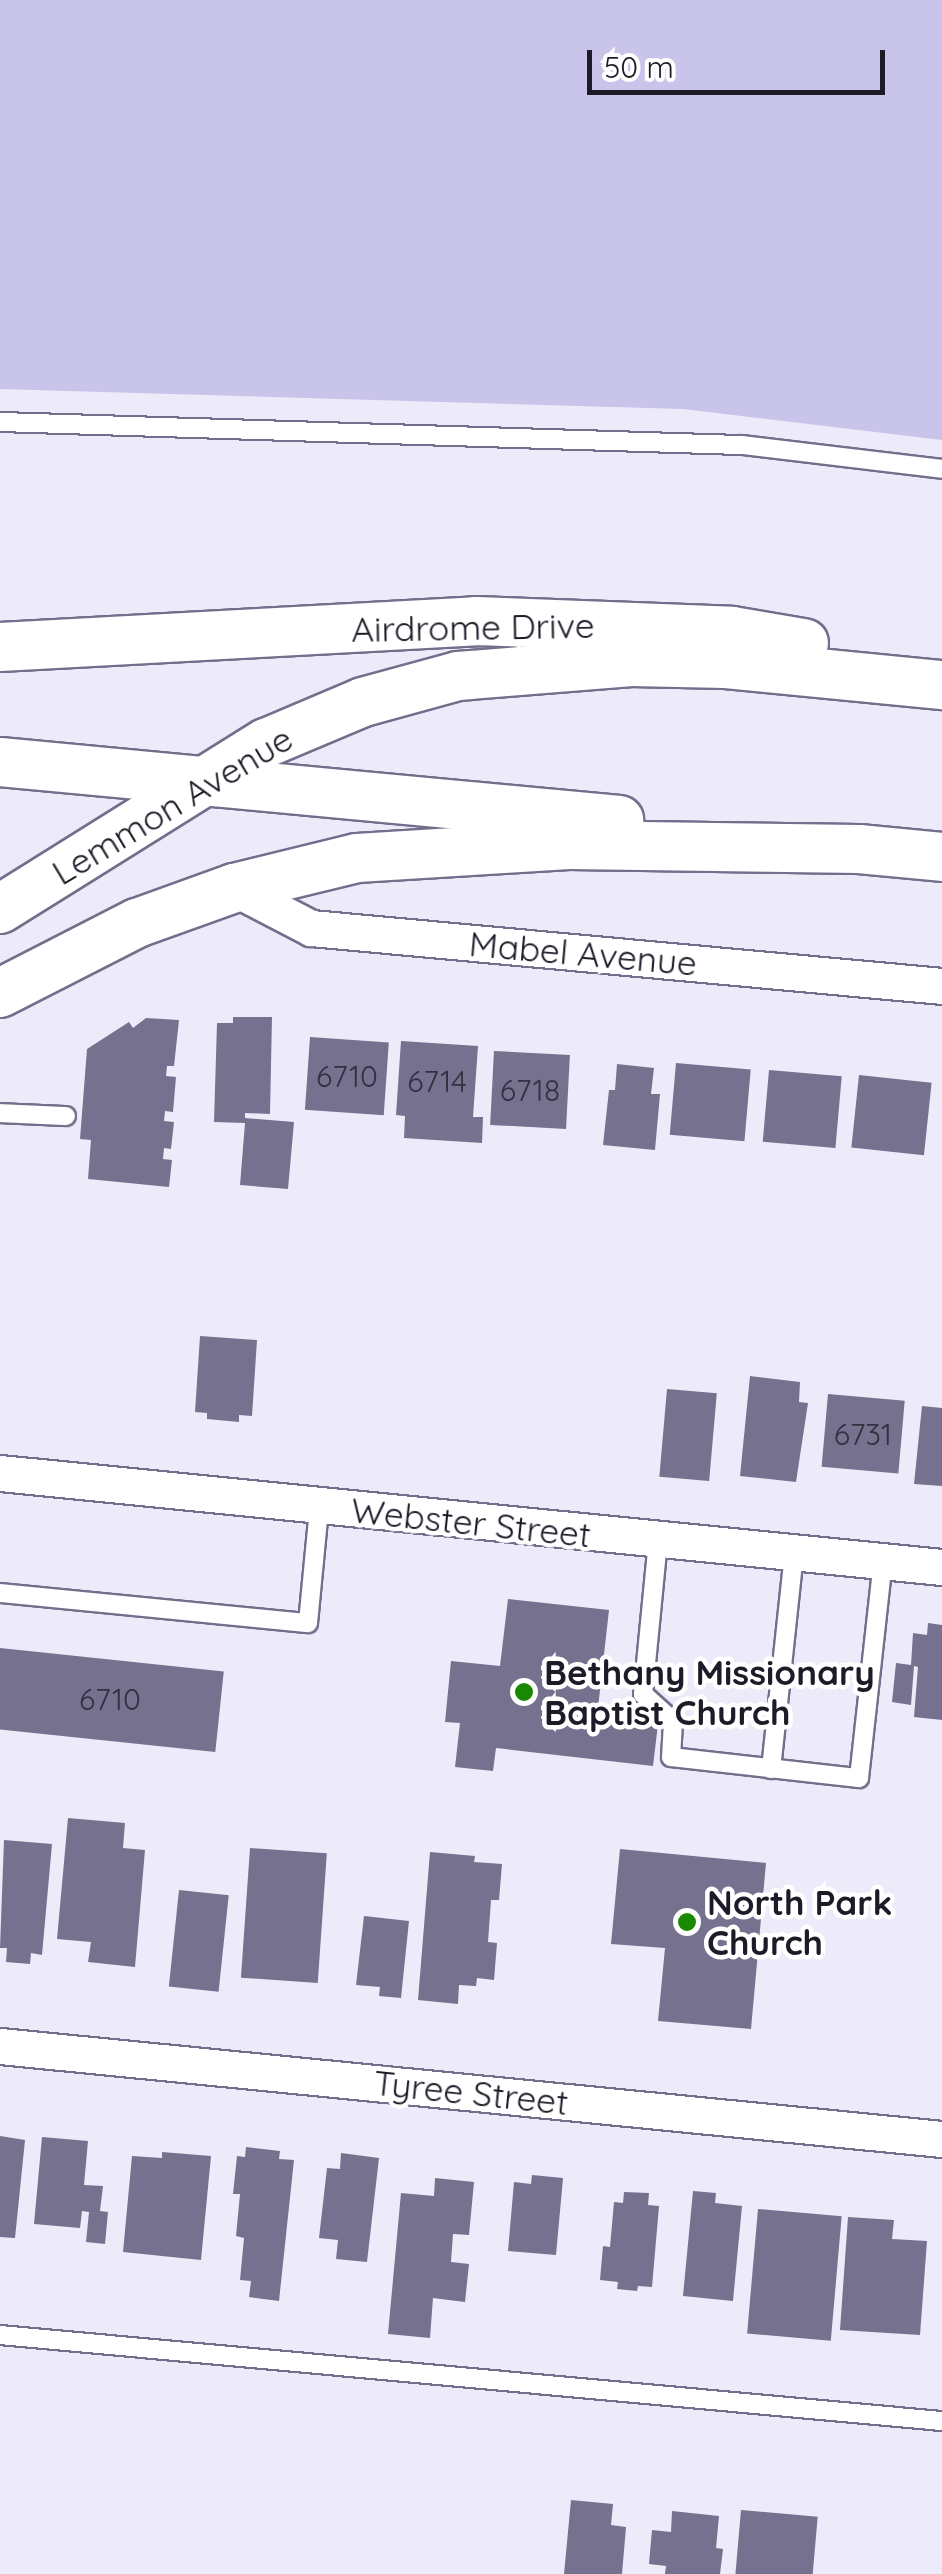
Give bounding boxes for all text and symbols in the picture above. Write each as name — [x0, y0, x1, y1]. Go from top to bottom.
scale bar — [592, 30, 890, 92]
text: 50 m — [604, 48, 674, 86]
street label: Airdrome Drive — [351, 604, 595, 650]
street label: Lemmon Avenue — [44, 717, 300, 893]
street label: Mabel Avenue — [467, 922, 699, 984]
house number: 6710 — [316, 1058, 378, 1094]
house number: 6714 — [407, 1063, 467, 1099]
house number: 6718 — [500, 1072, 560, 1108]
house number: 6731 — [834, 1416, 892, 1452]
street label: Webster Street — [349, 1489, 593, 1555]
place label: Bethany Missionary Baptist Church — [544, 1651, 875, 1733]
house number: 6710 — [79, 1681, 141, 1717]
marker: Bethany Missionary Baptist Church — [513, 1681, 535, 1703]
place label: North Park Church — [707, 1881, 892, 1963]
marker: North Park Church — [676, 1911, 698, 1933]
street label: Tyree Street — [372, 2061, 570, 2123]

